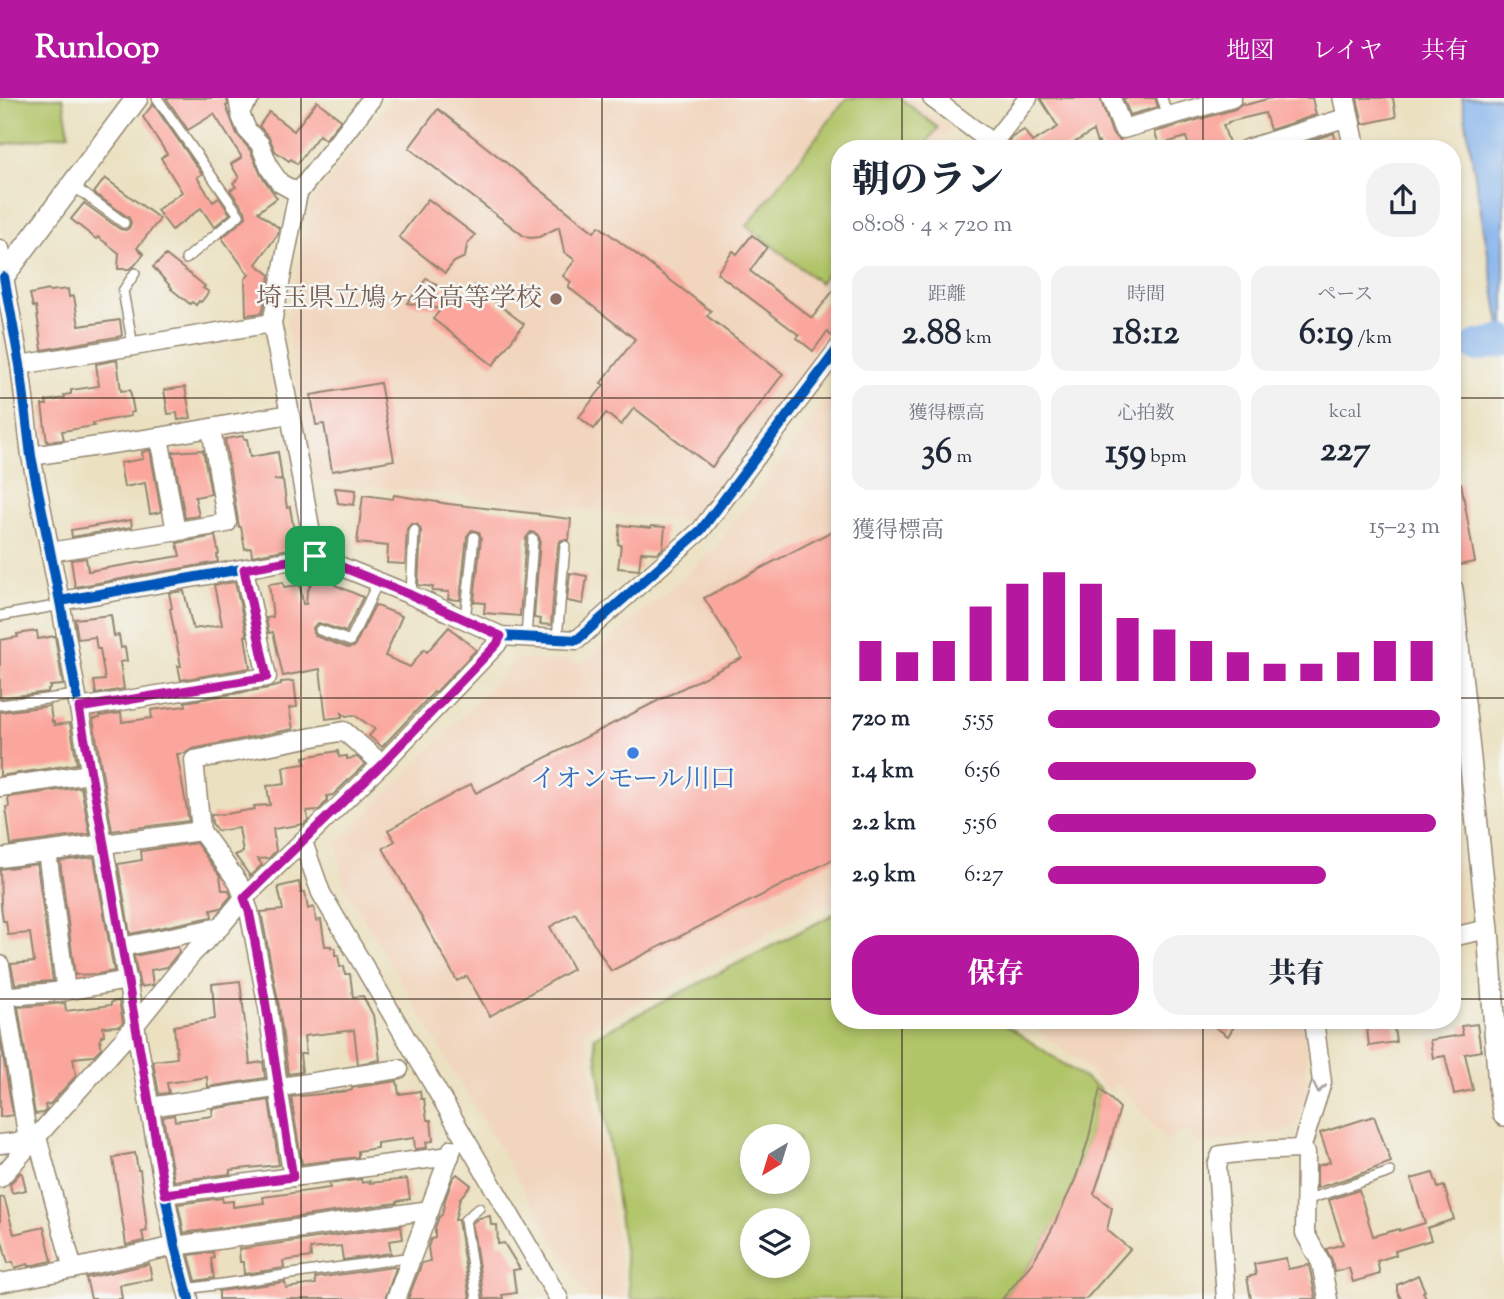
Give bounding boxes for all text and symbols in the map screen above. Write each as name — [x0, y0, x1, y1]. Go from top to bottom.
text: Runloop — [35, 25, 159, 73]
text: 地図 — [1226, 35, 1274, 69]
text: レイヤ — [1312, 35, 1383, 69]
text: 共有 — [1421, 35, 1469, 69]
text: 朝のラン — [852, 156, 1004, 210]
button: share — [1366, 163, 1440, 237]
text: 08:08 · 4 × 720 m — [852, 209, 1012, 242]
place label: 埼玉県立鳩ヶ谷高等学校 — [256, 281, 542, 318]
text: 距離 — [928, 282, 966, 309]
text: 時間 — [1127, 282, 1165, 309]
text: ペース — [1317, 282, 1373, 309]
marker: 埼玉県立鳩ヶ谷高等学校 — [548, 291, 564, 307]
text: 2.88 — [902, 309, 962, 360]
text: 18:12 — [1113, 309, 1179, 360]
text: 6:19 — [1299, 309, 1353, 360]
text: km — [962, 325, 992, 352]
text: /km — [1353, 325, 1392, 352]
text: kcal — [1329, 399, 1362, 426]
text: 獲得標高 — [909, 401, 985, 428]
text: 心拍数 — [1117, 401, 1175, 428]
text: 227 — [1320, 426, 1370, 477]
text: 36 — [921, 428, 952, 479]
text: 159 — [1105, 428, 1146, 479]
text: m — [952, 444, 972, 471]
text: bpm — [1146, 444, 1187, 471]
text: 15–23 m — [1369, 511, 1440, 544]
text: 獲得標高 — [852, 515, 944, 548]
pin — [285, 526, 345, 586]
icon: arrive — [296, 537, 334, 575]
text: 720 m — [852, 703, 910, 736]
text: 5:55 — [964, 703, 994, 736]
marker: イオンモール川口 — [625, 745, 641, 761]
text: 1.4 km — [852, 755, 914, 788]
text: 6:56 — [964, 755, 1000, 788]
place label: イオンモール川口 — [530, 762, 736, 799]
text: 2.2 km — [852, 807, 916, 840]
text: 5:56 — [964, 807, 997, 840]
text: 2.9 km — [852, 859, 916, 892]
text: 6:27 — [964, 859, 1003, 892]
button: 保存 — [852, 935, 1139, 1015]
button: 共有 — [1153, 935, 1440, 1015]
one-way arrow — [1312, 1082, 1327, 1093]
north arrow — [740, 1124, 810, 1194]
map controls — [740, 1124, 810, 1278]
button: layers — [740, 1208, 810, 1278]

